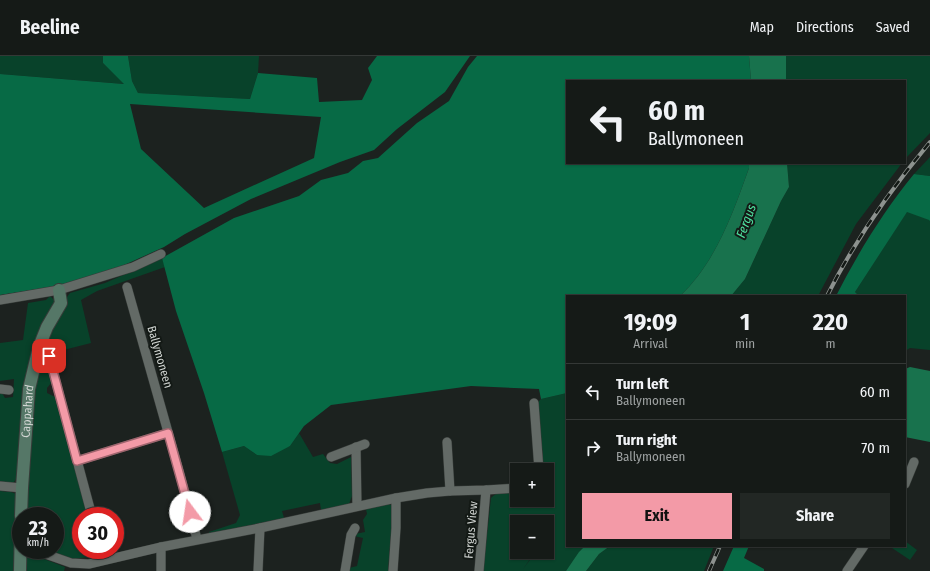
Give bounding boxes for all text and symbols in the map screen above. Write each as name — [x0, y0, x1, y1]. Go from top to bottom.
text: Beeline — [20, 16, 80, 39]
text: Map — [750, 19, 774, 36]
text: Directions — [796, 19, 854, 36]
text: Saved — [876, 19, 910, 36]
text: 60 m — [648, 94, 705, 127]
icon: left — [582, 96, 634, 148]
text: Ballymoneen — [648, 128, 744, 150]
water label: Fergus — [733, 202, 759, 240]
text: 19:09 — [624, 308, 677, 336]
text: 1 — [740, 308, 750, 336]
text: 220 — [813, 308, 848, 336]
street label: Ballymoneen — [144, 324, 176, 390]
text: Arrival — [633, 336, 668, 351]
text: min — [735, 336, 755, 351]
text: m — [826, 336, 836, 351]
pin — [32, 339, 66, 373]
icon: arrive — [38, 345, 60, 367]
text: Turn left — [616, 375, 669, 393]
icon: left — [582, 381, 604, 403]
street label: Cappahard — [19, 383, 37, 438]
text: 60 m — [860, 383, 890, 401]
text: Ballymoneen — [616, 393, 685, 408]
text: Turn right — [616, 431, 677, 449]
icon: right — [582, 437, 604, 459]
text: 70 m — [861, 439, 890, 457]
text: Ballymoneen — [616, 449, 685, 464]
map controls — [510, 463, 554, 559]
button: + — [510, 463, 554, 507]
position arrow — [169, 491, 211, 533]
button: Exit — [582, 493, 732, 539]
button: Share — [740, 493, 890, 539]
street label: Fergus View — [462, 501, 480, 559]
speed limit sign: 30 — [72, 507, 124, 559]
button: − — [510, 515, 554, 559]
text: 23 — [29, 516, 47, 540]
text: km/h — [27, 537, 49, 549]

